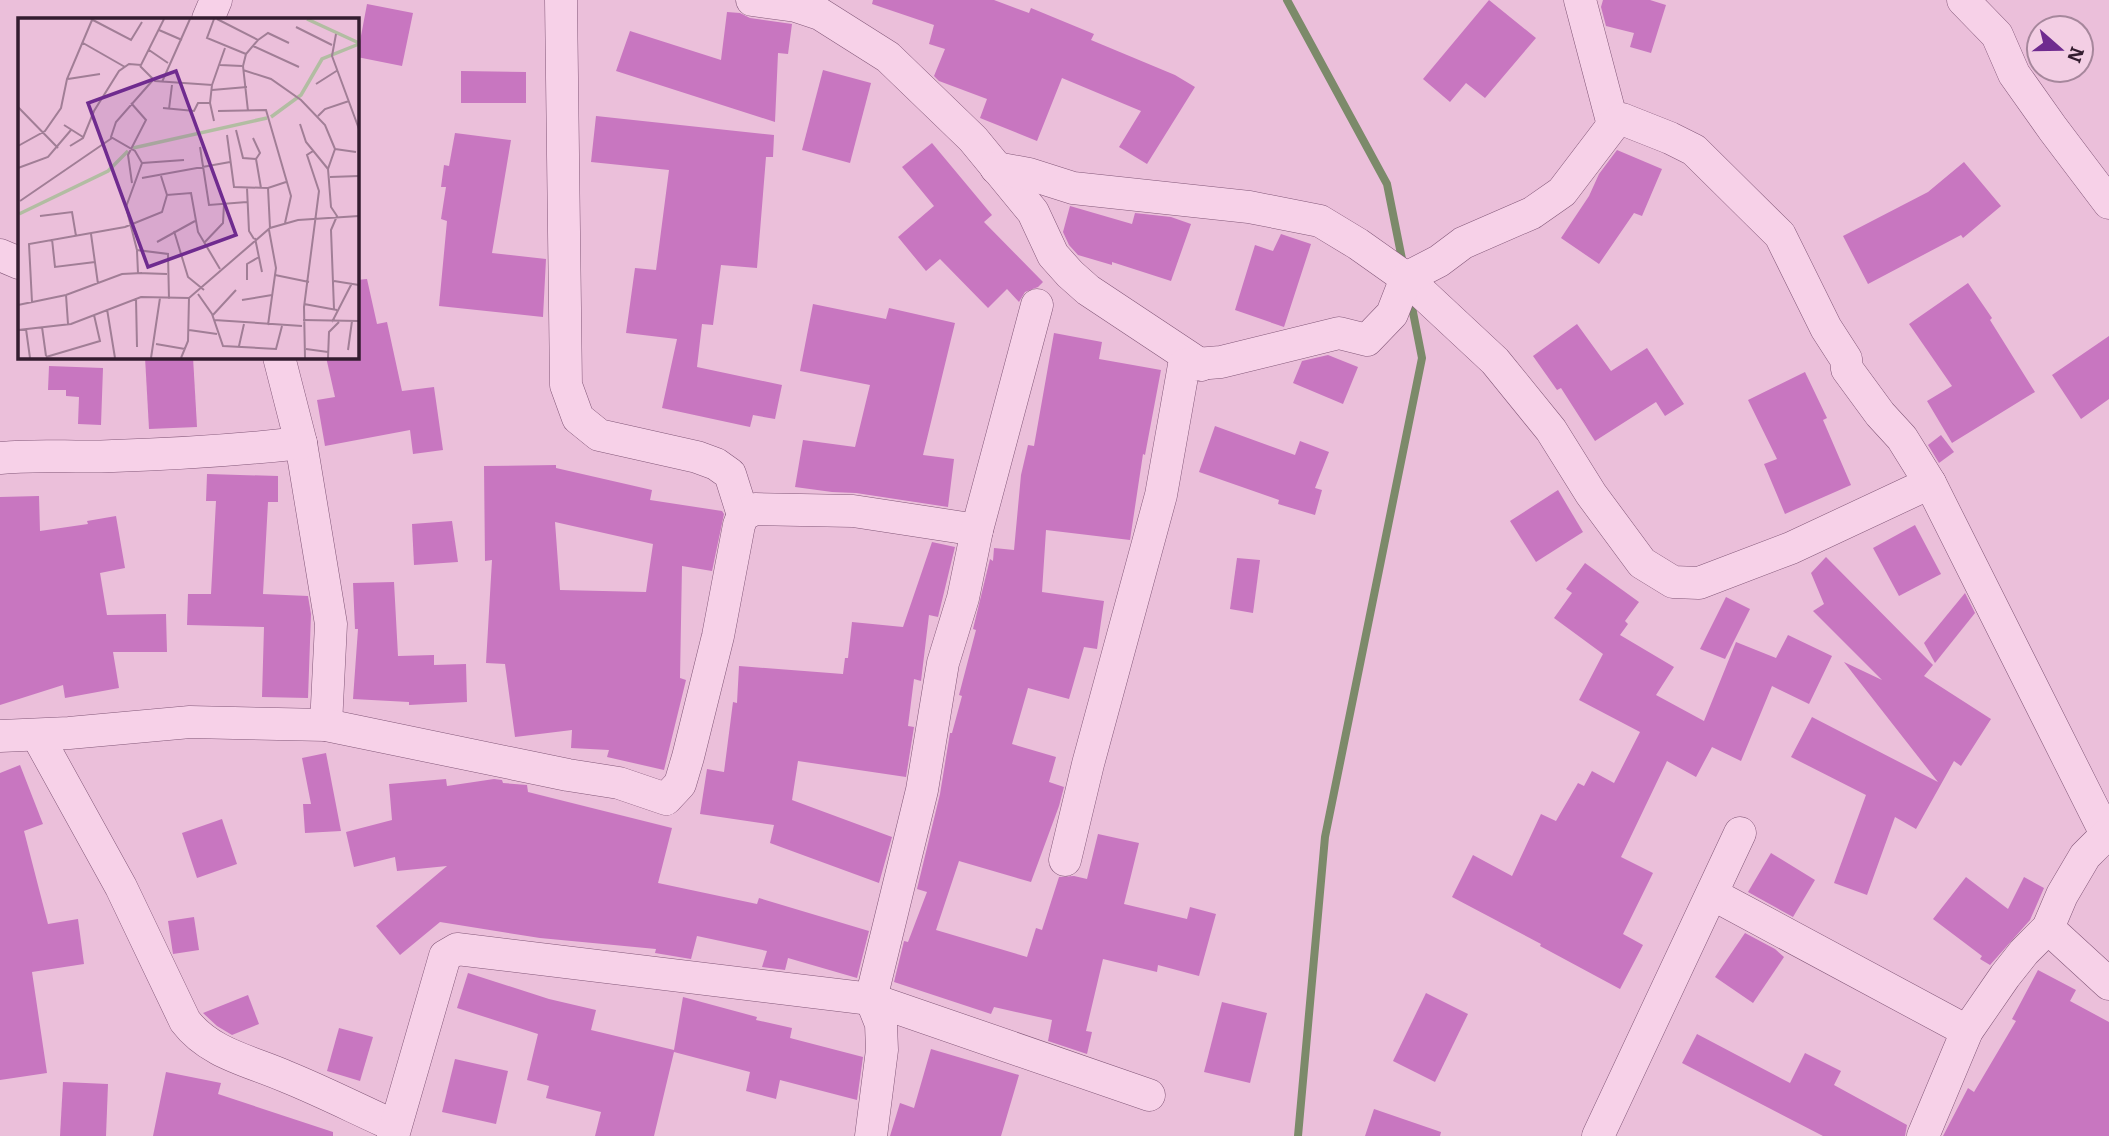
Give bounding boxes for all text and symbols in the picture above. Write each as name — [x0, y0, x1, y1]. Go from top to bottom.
north arrow — [2025, 14, 2095, 84]
inset map — [18, 18, 359, 359]
text: N — [2062, 44, 2089, 66]

